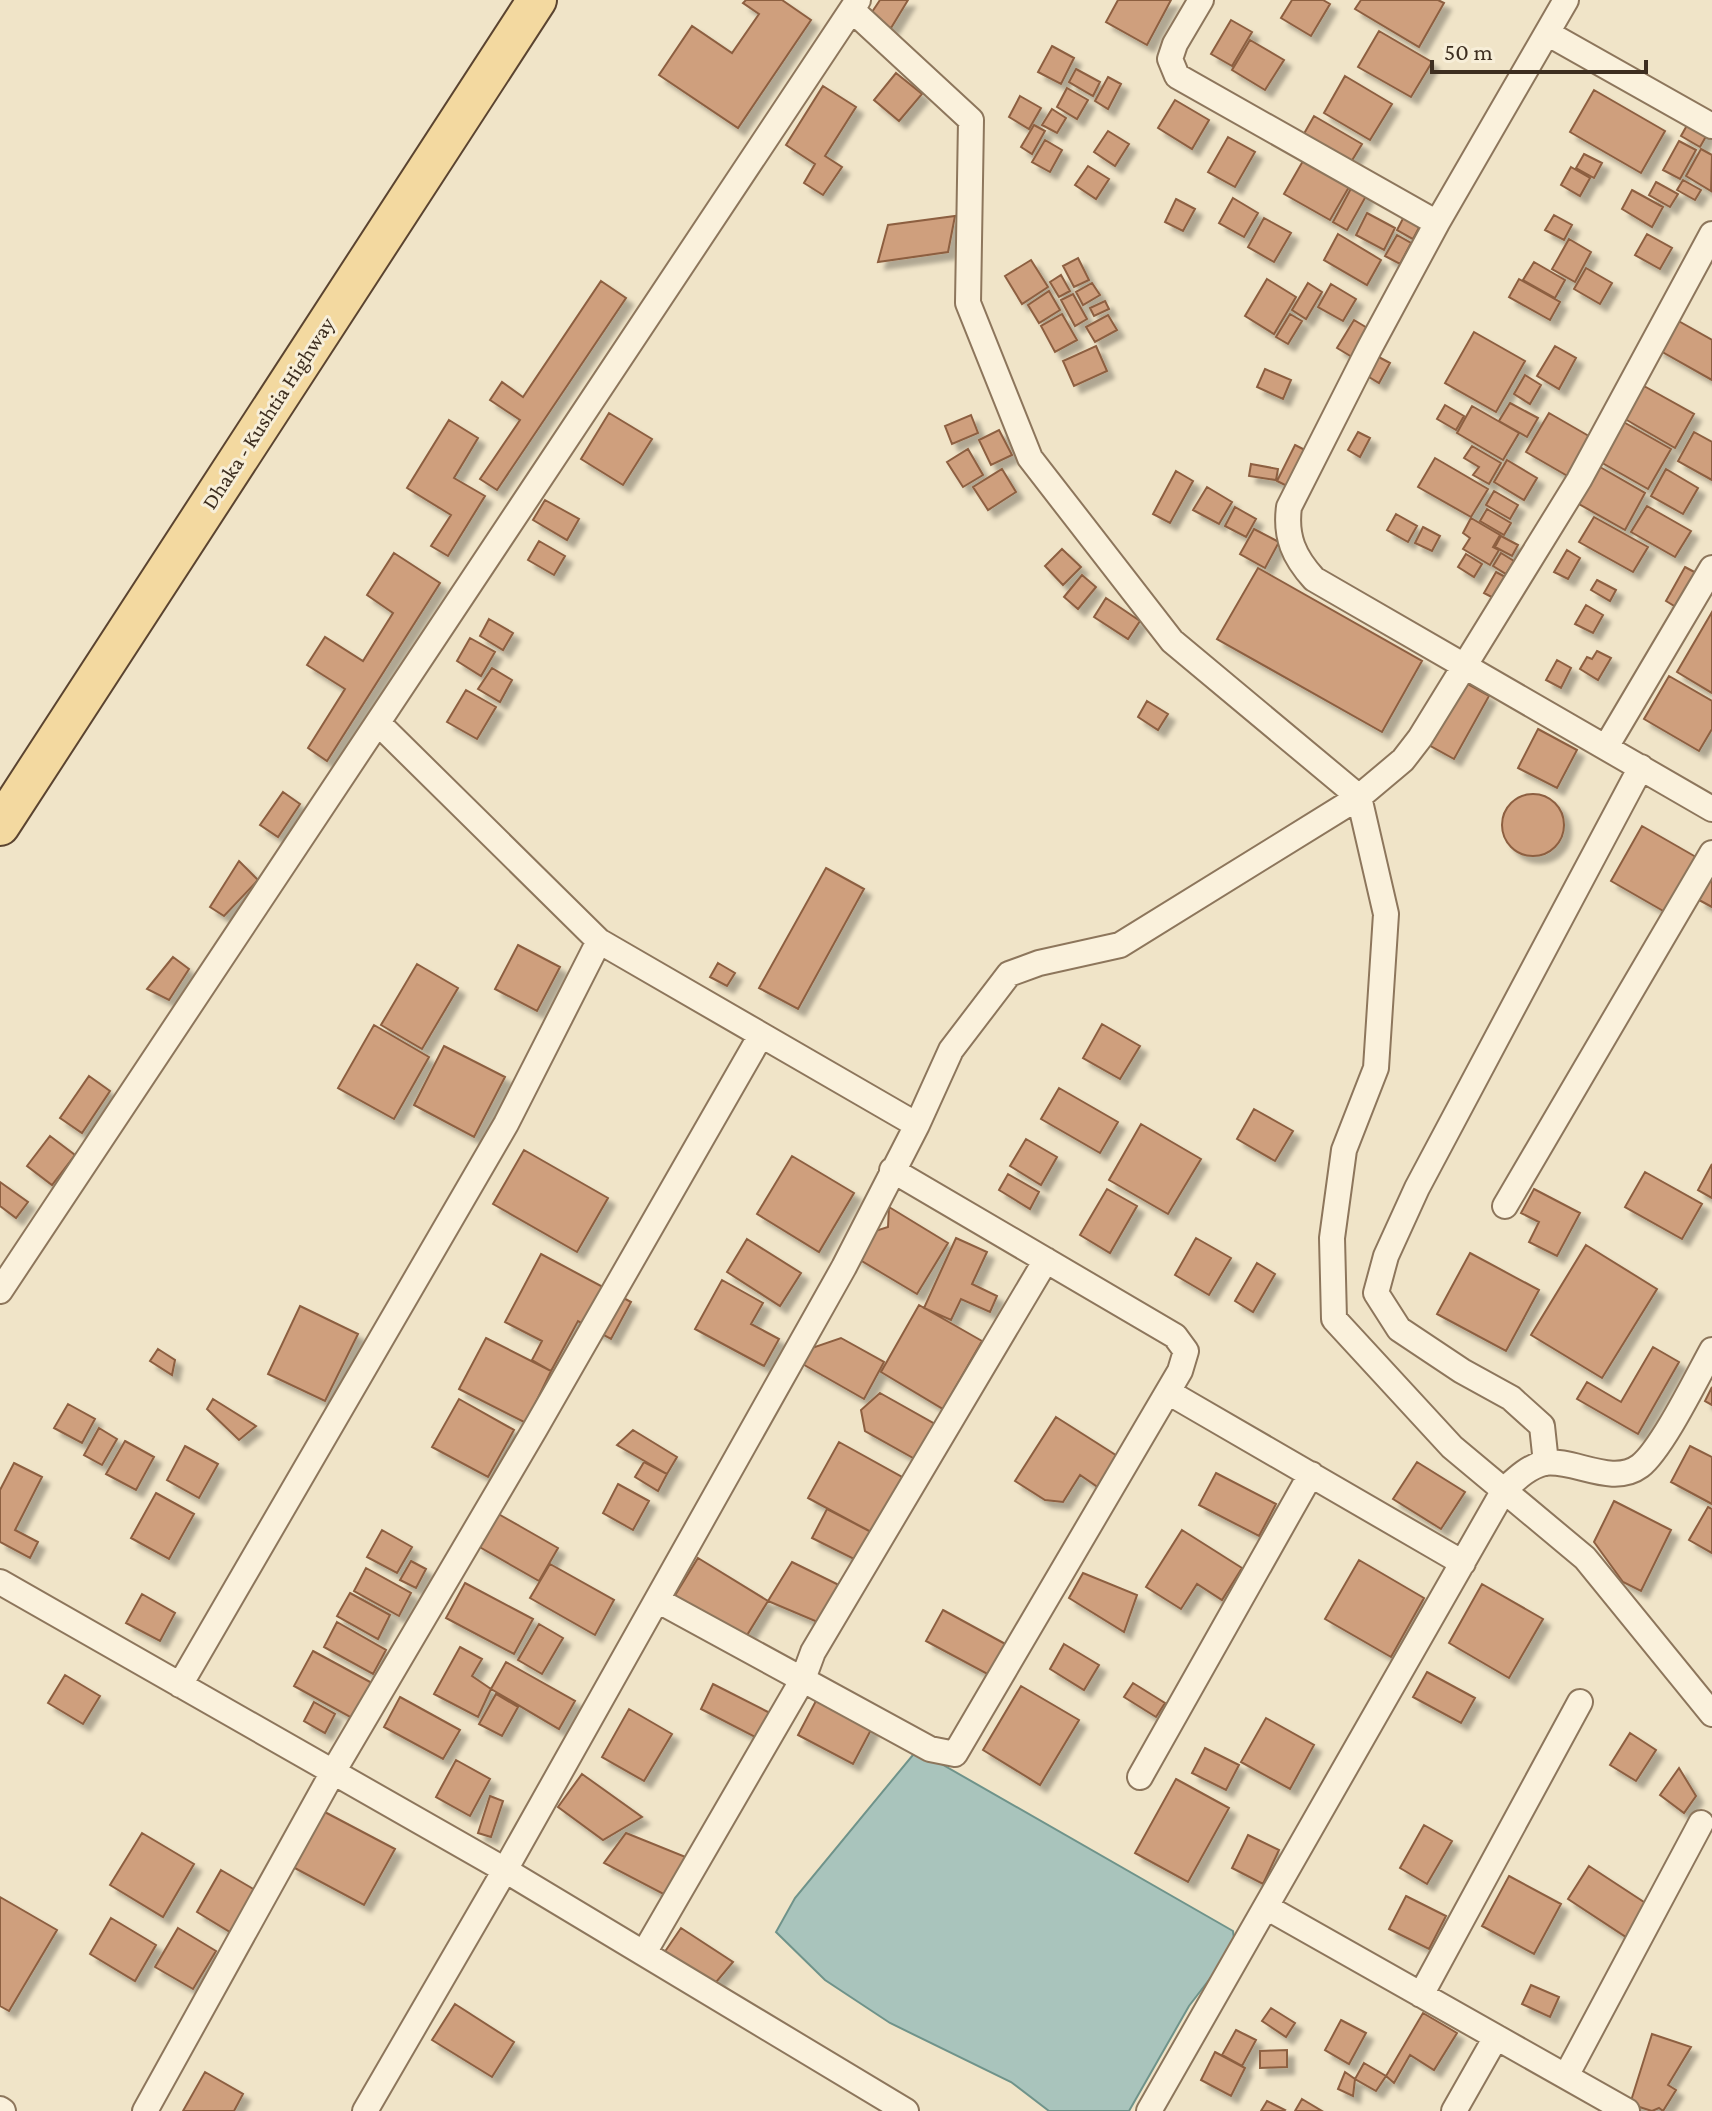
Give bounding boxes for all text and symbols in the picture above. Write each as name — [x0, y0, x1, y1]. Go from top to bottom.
scale bar — [1432, 24, 1646, 74]
text: 50 m — [1444, 38, 1493, 65]
street label: Dhaka - Kushtia Highway — [196, 312, 340, 514]

